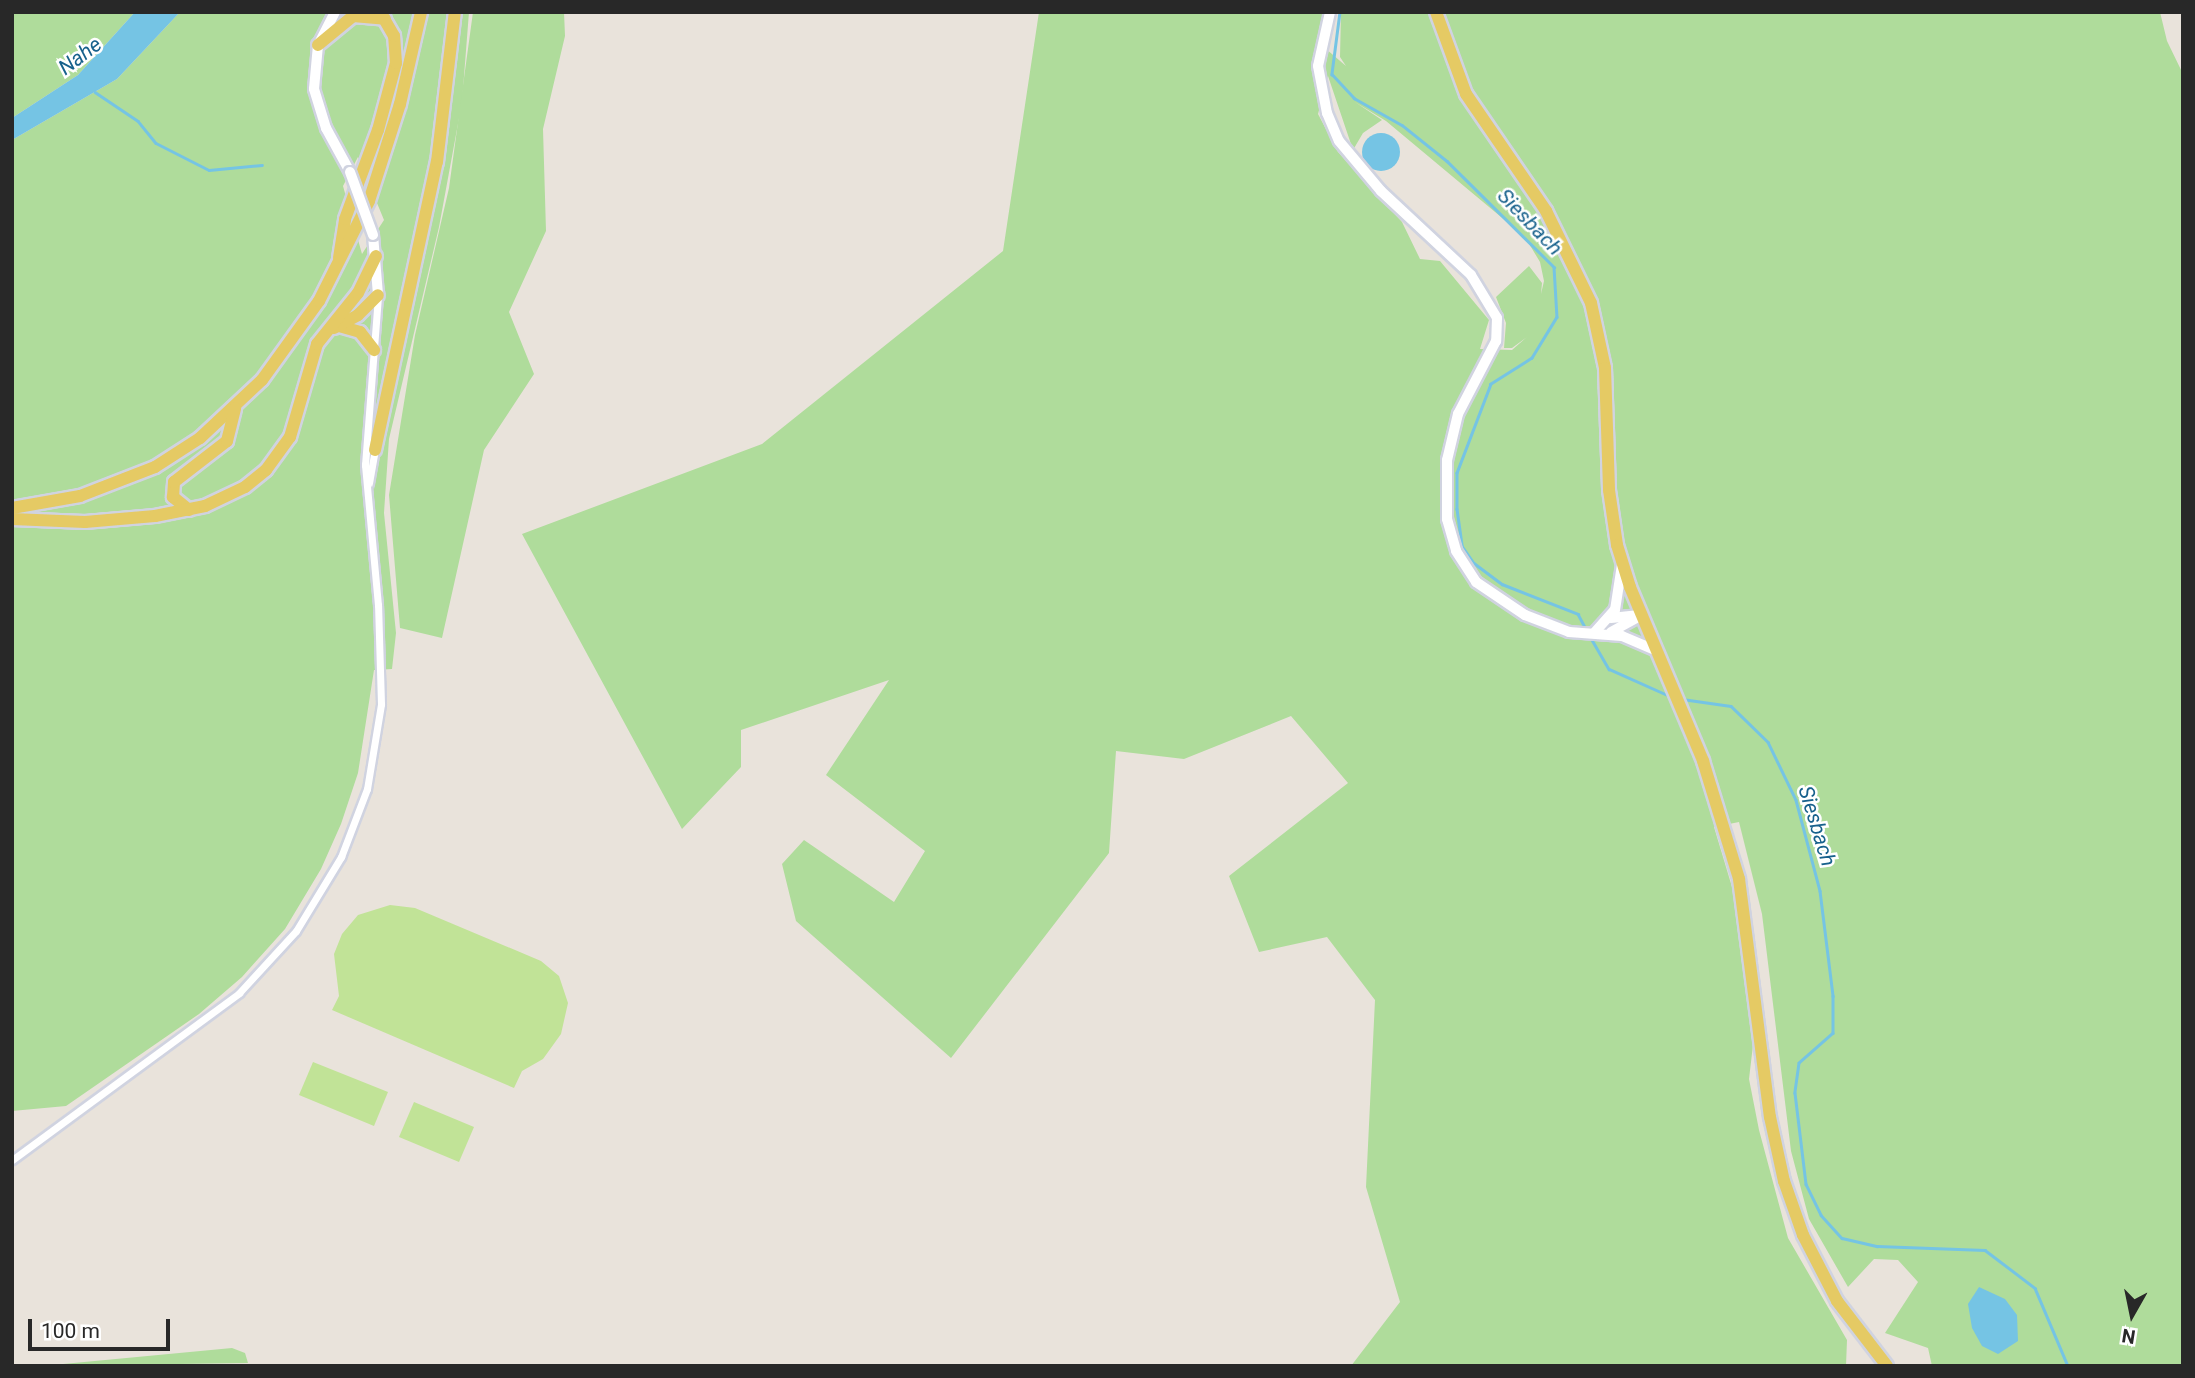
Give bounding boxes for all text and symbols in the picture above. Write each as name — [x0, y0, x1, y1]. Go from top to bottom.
water label: Nahe — [53, 32, 107, 80]
water label: Siesbach — [1492, 183, 1568, 261]
water label: Siesbach — [1793, 783, 1841, 869]
north arrow — [2097, 1280, 2167, 1350]
scale bar — [32, 1304, 173, 1348]
text: 100 m — [41, 1319, 100, 1343]
text: N — [2120, 1324, 2137, 1349]

